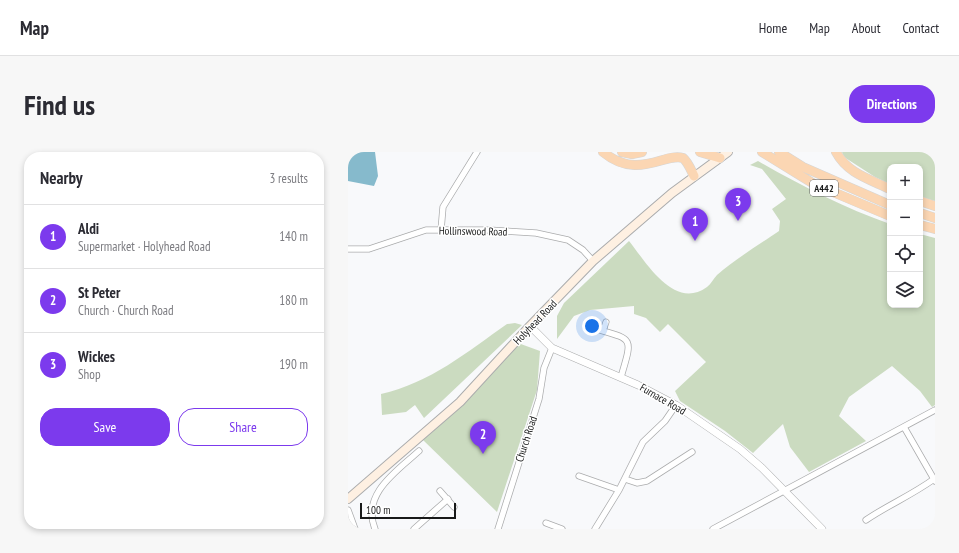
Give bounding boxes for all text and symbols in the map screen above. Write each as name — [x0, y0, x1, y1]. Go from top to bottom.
text: Map — [20, 16, 49, 40]
text: Home — [759, 19, 787, 37]
text: Map — [809, 19, 830, 37]
text: About — [852, 19, 881, 37]
text: Contact — [903, 19, 939, 37]
button: Directions — [849, 85, 935, 123]
text: Find us — [24, 86, 95, 123]
map controls — [887, 164, 923, 308]
button: + — [887, 164, 923, 200]
text: Nearby — [40, 167, 83, 189]
text: 3 results — [269, 170, 308, 187]
road number: A442 — [810, 180, 838, 196]
pin: 3 — [725, 188, 751, 221]
button: − — [887, 200, 923, 236]
pin: 1 — [682, 208, 708, 241]
text: Aldi — [78, 219, 99, 238]
street label: Hollinswood Road — [439, 223, 508, 239]
text: 1 — [50, 228, 56, 245]
text: 140 m — [279, 228, 308, 245]
button: locate — [887, 236, 923, 272]
text: Supermarket · Holyhead Road — [78, 238, 211, 255]
button: layers — [887, 272, 923, 308]
text: St Peter — [78, 283, 120, 302]
text: 2 — [50, 292, 56, 309]
text: 180 m — [279, 292, 308, 309]
street label: Holyhead Road — [510, 296, 560, 347]
text: Church · Church Road — [78, 302, 174, 319]
your location — [582, 316, 602, 336]
text: Wickes — [78, 347, 115, 366]
text: 3 — [50, 356, 56, 373]
text: 190 m — [279, 356, 308, 373]
text: Shop — [78, 366, 101, 383]
street label: Furnace Road — [637, 380, 689, 418]
button: Save — [40, 408, 170, 446]
button: Share — [178, 408, 308, 446]
street label: Church Road — [512, 414, 540, 464]
pin: 2 — [470, 421, 496, 454]
scale bar — [360, 501, 456, 520]
text: 100 m — [366, 503, 390, 517]

